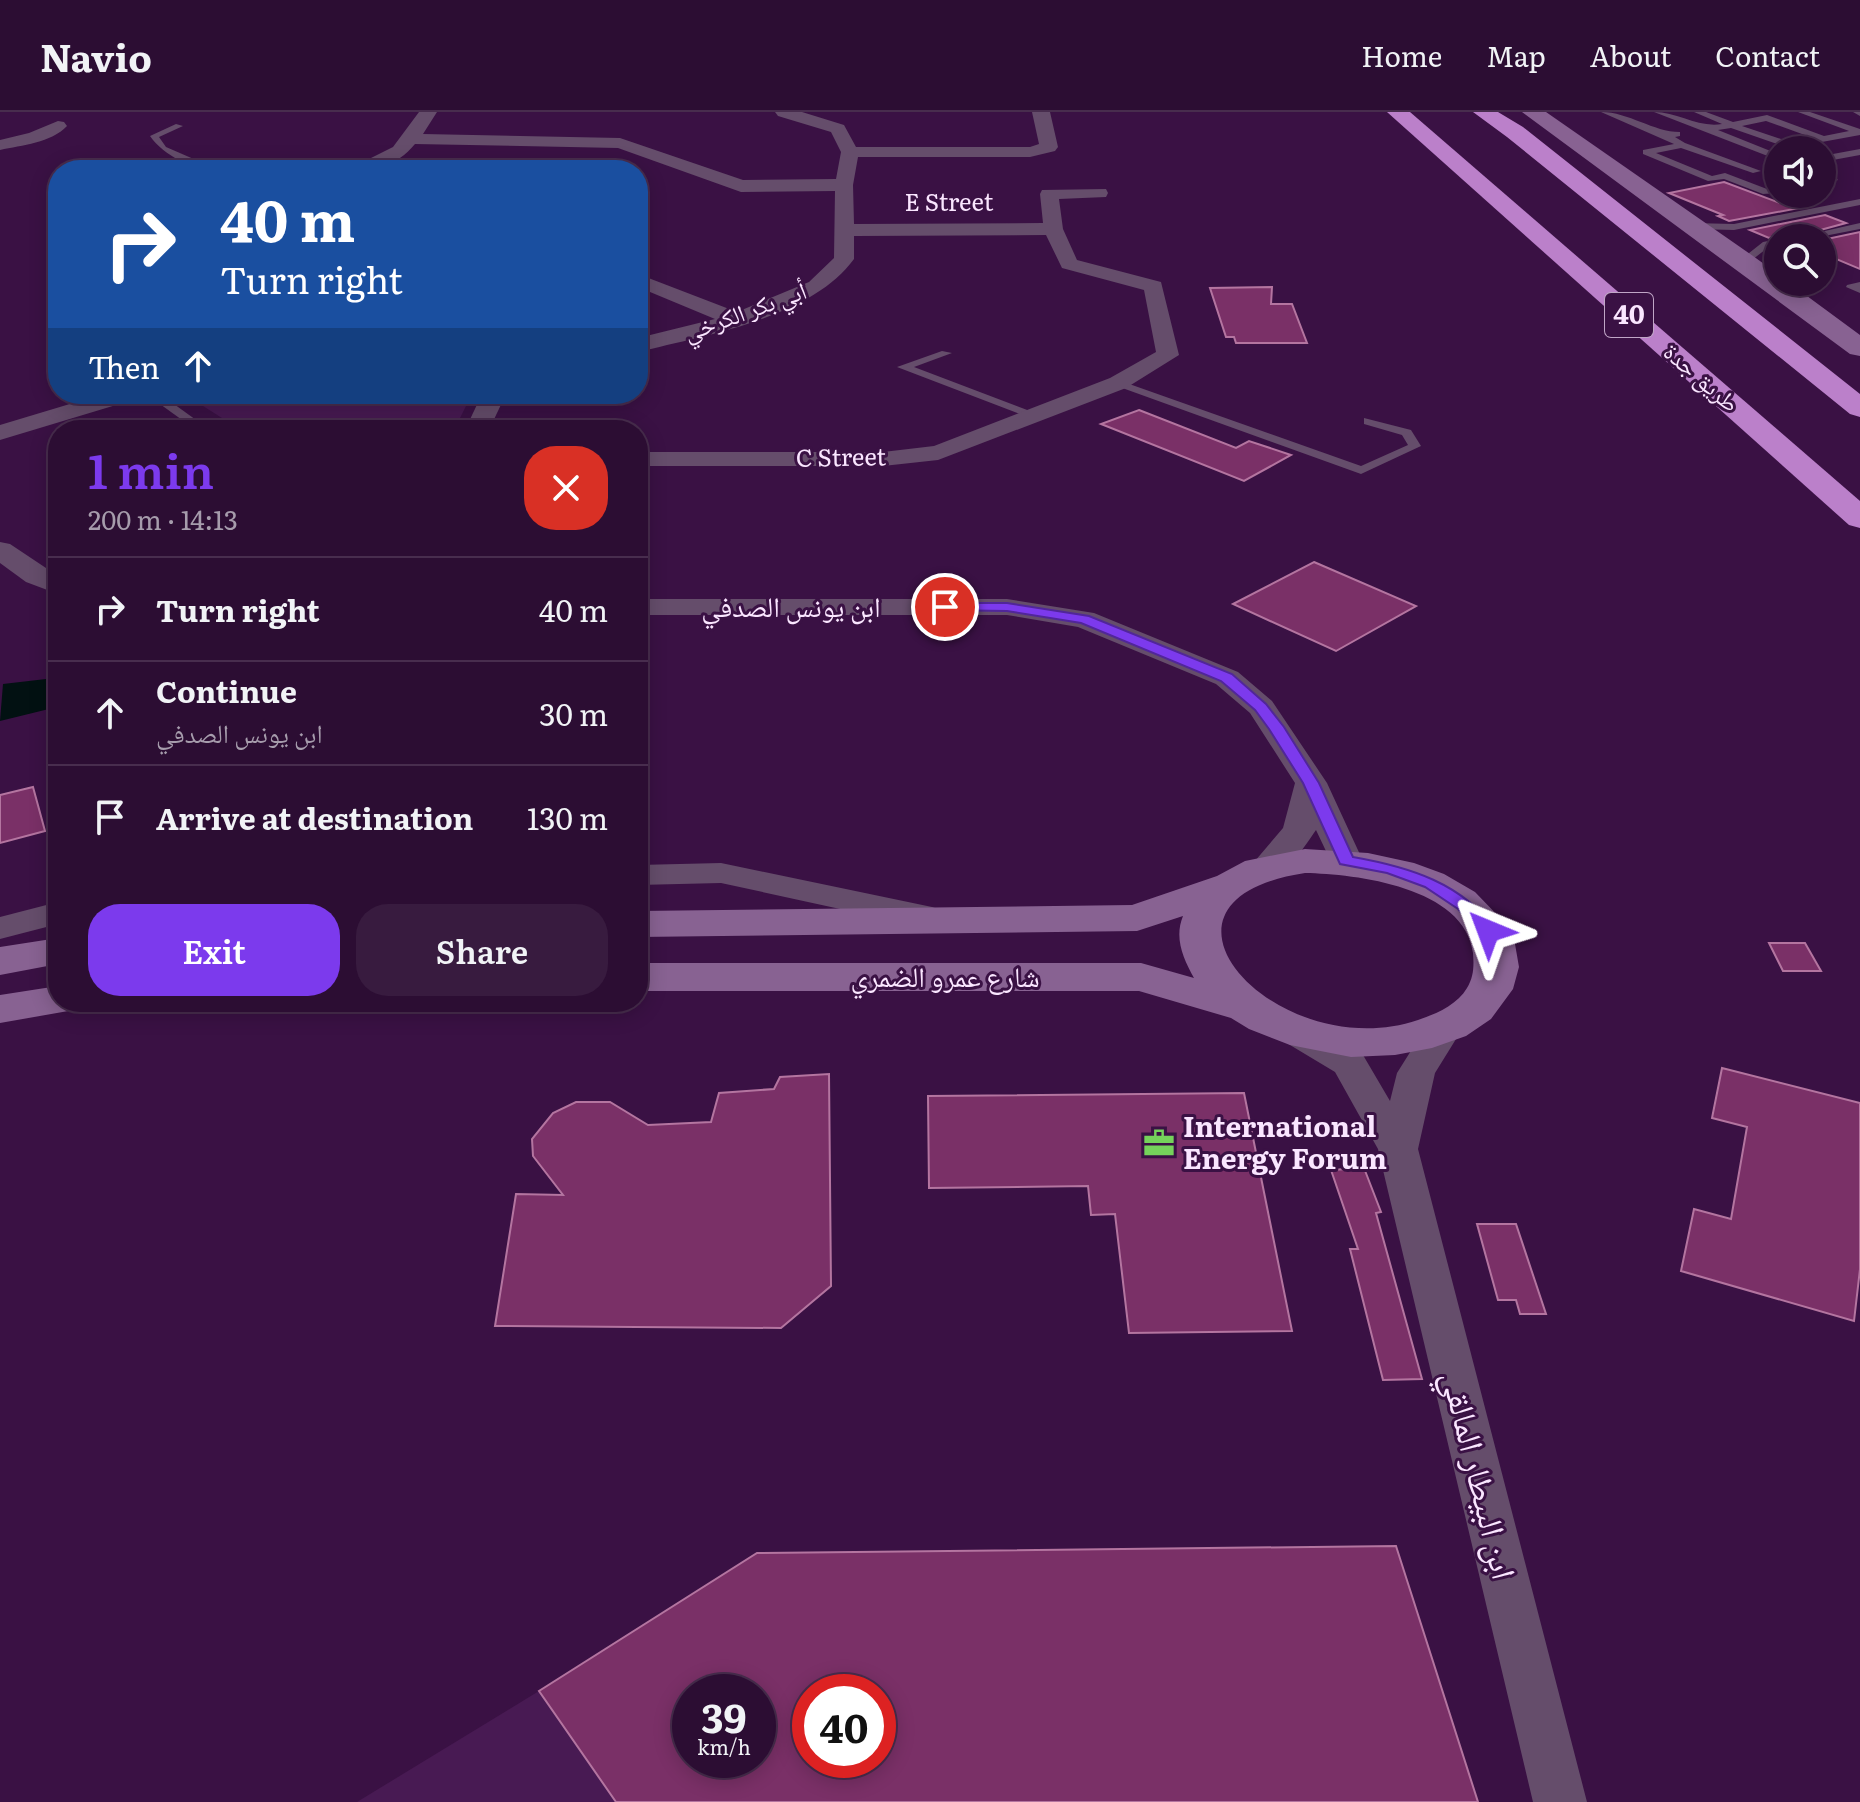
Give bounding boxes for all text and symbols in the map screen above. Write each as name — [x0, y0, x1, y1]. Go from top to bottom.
text: Navio — [40, 27, 152, 84]
text: Home — [1361, 34, 1442, 76]
text: Map — [1486, 34, 1546, 76]
text: About — [1590, 34, 1671, 76]
text: Contact — [1715, 34, 1820, 76]
map controls — [1764, 136, 1836, 296]
button: sound — [1764, 136, 1836, 208]
text: 40 m — [220, 176, 355, 259]
street label: E Street — [905, 183, 994, 218]
icon: right — [88, 192, 192, 296]
button: search — [1764, 224, 1836, 296]
text: Turn right — [220, 252, 403, 305]
street label: أبي بكر الكرخي — [678, 271, 812, 352]
road number: 40 — [1605, 293, 1653, 337]
street label: طريق جدة — [1657, 333, 1748, 419]
text: Then — [88, 344, 160, 388]
icon: ahead — [176, 344, 220, 388]
text: 1 min — [88, 433, 214, 504]
street label: C Street — [796, 437, 887, 474]
button: close — [524, 446, 608, 530]
text: 200 m · 14:13 — [88, 499, 238, 538]
pin — [911, 573, 979, 641]
street label: ابن يونس الصدفي — [701, 584, 881, 630]
icon: arrive — [923, 585, 967, 629]
icon: right — [88, 587, 132, 631]
text: Turn right — [156, 587, 320, 631]
text: 40 m — [539, 587, 608, 631]
text: Continue — [156, 668, 297, 712]
icon: ahead — [88, 691, 132, 735]
text: 30 m — [539, 691, 608, 735]
text: ابن يونس الصدفي — [156, 712, 323, 751]
icon: arrive — [88, 795, 132, 839]
text: Arrive at destination — [156, 795, 473, 839]
text: 130 m — [527, 795, 608, 839]
position arrow — [1446, 889, 1530, 973]
button: Exit — [88, 904, 340, 996]
button: Share — [356, 904, 608, 996]
street label: شارع عمرو الضمري — [850, 954, 1040, 1000]
place label: International Energy Forum — [1183, 1104, 1387, 1178]
office icon: International Energy Forum — [1142, 1126, 1176, 1160]
street label: ابن البيطار المالقي — [1426, 1365, 1532, 1585]
speed limit sign: 40 — [792, 1674, 896, 1778]
text: 39 — [701, 1686, 747, 1745]
text: km/h — [697, 1731, 751, 1761]

